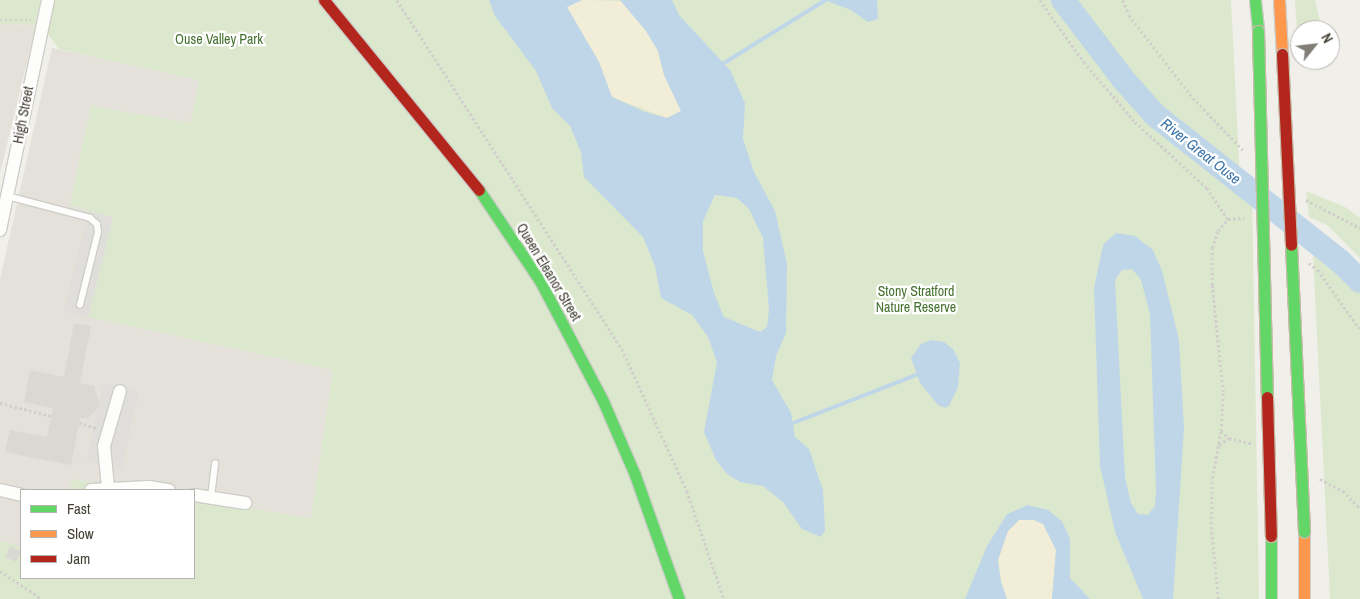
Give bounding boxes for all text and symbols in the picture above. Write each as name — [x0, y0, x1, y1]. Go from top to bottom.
north arrow — [1290, 20, 1340, 70]
text: N — [1317, 30, 1337, 46]
park label: Ouse Valley Park — [175, 31, 263, 47]
street label: High Street — [9, 85, 37, 145]
water label: River Great Ouse — [1157, 114, 1245, 188]
street label: Queen Eleanor Street — [513, 220, 585, 324]
park label: Stony Stratford Nature Reserve — [876, 283, 956, 316]
legend — [20, 489, 195, 579]
text: Fast — [67, 498, 90, 519]
text: Slow — [67, 523, 94, 544]
text: Jam — [67, 548, 90, 569]

